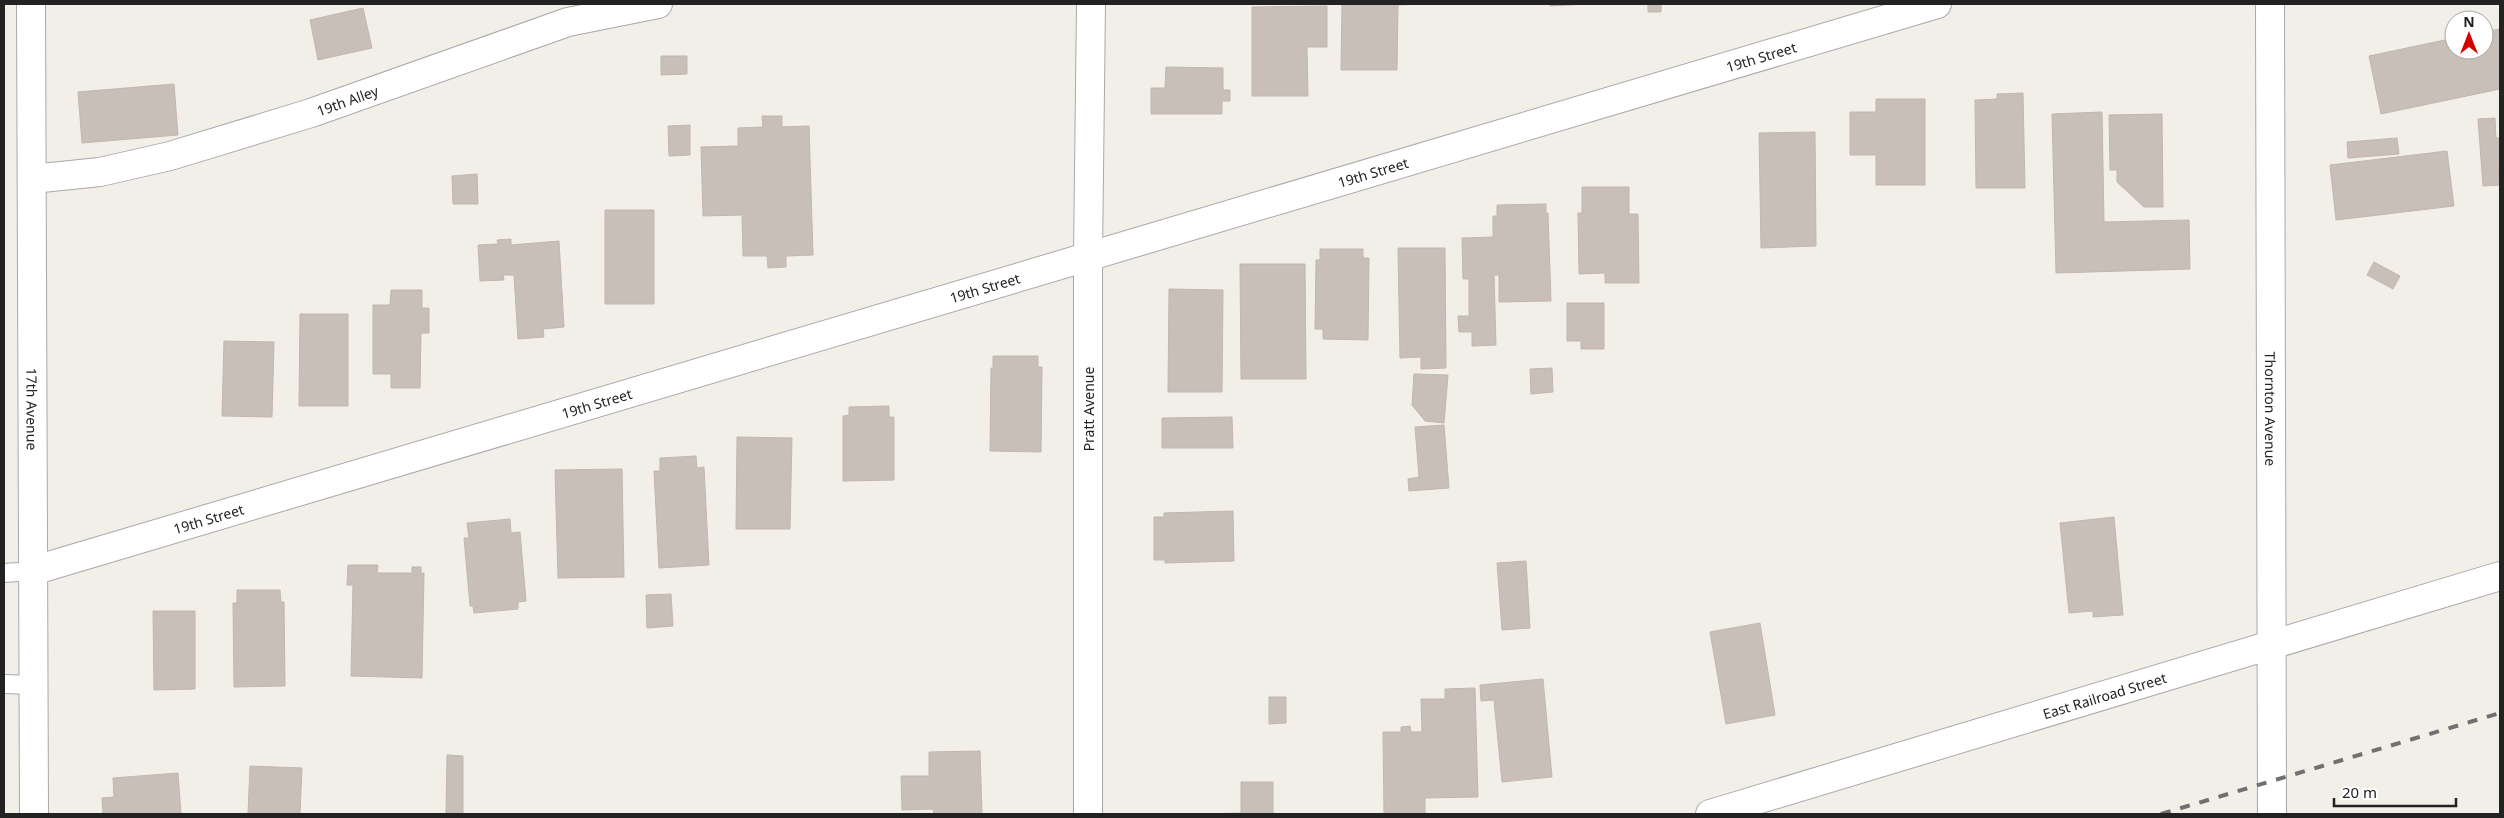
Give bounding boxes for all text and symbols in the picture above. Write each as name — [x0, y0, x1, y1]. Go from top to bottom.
north arrow — [2444, 10, 2494, 60]
text: N — [2463, 12, 2475, 31]
street label: 19th Street — [1724, 37, 1799, 76]
street label: 19th Alley — [314, 80, 382, 120]
street label: 19th Street — [1335, 152, 1410, 191]
street label: 19th Street — [947, 268, 1022, 307]
street label: Thornton Avenue — [2261, 352, 2281, 466]
street label: Pratt Avenue — [1079, 367, 1098, 451]
street label: 17th Avenue — [23, 368, 42, 450]
street label: 19th Street — [559, 384, 634, 422]
street label: 19th Street — [171, 499, 246, 538]
street label: East Railroad Street — [2040, 668, 2169, 723]
scale bar — [2334, 776, 2456, 808]
text: 20 m — [2342, 782, 2377, 802]

